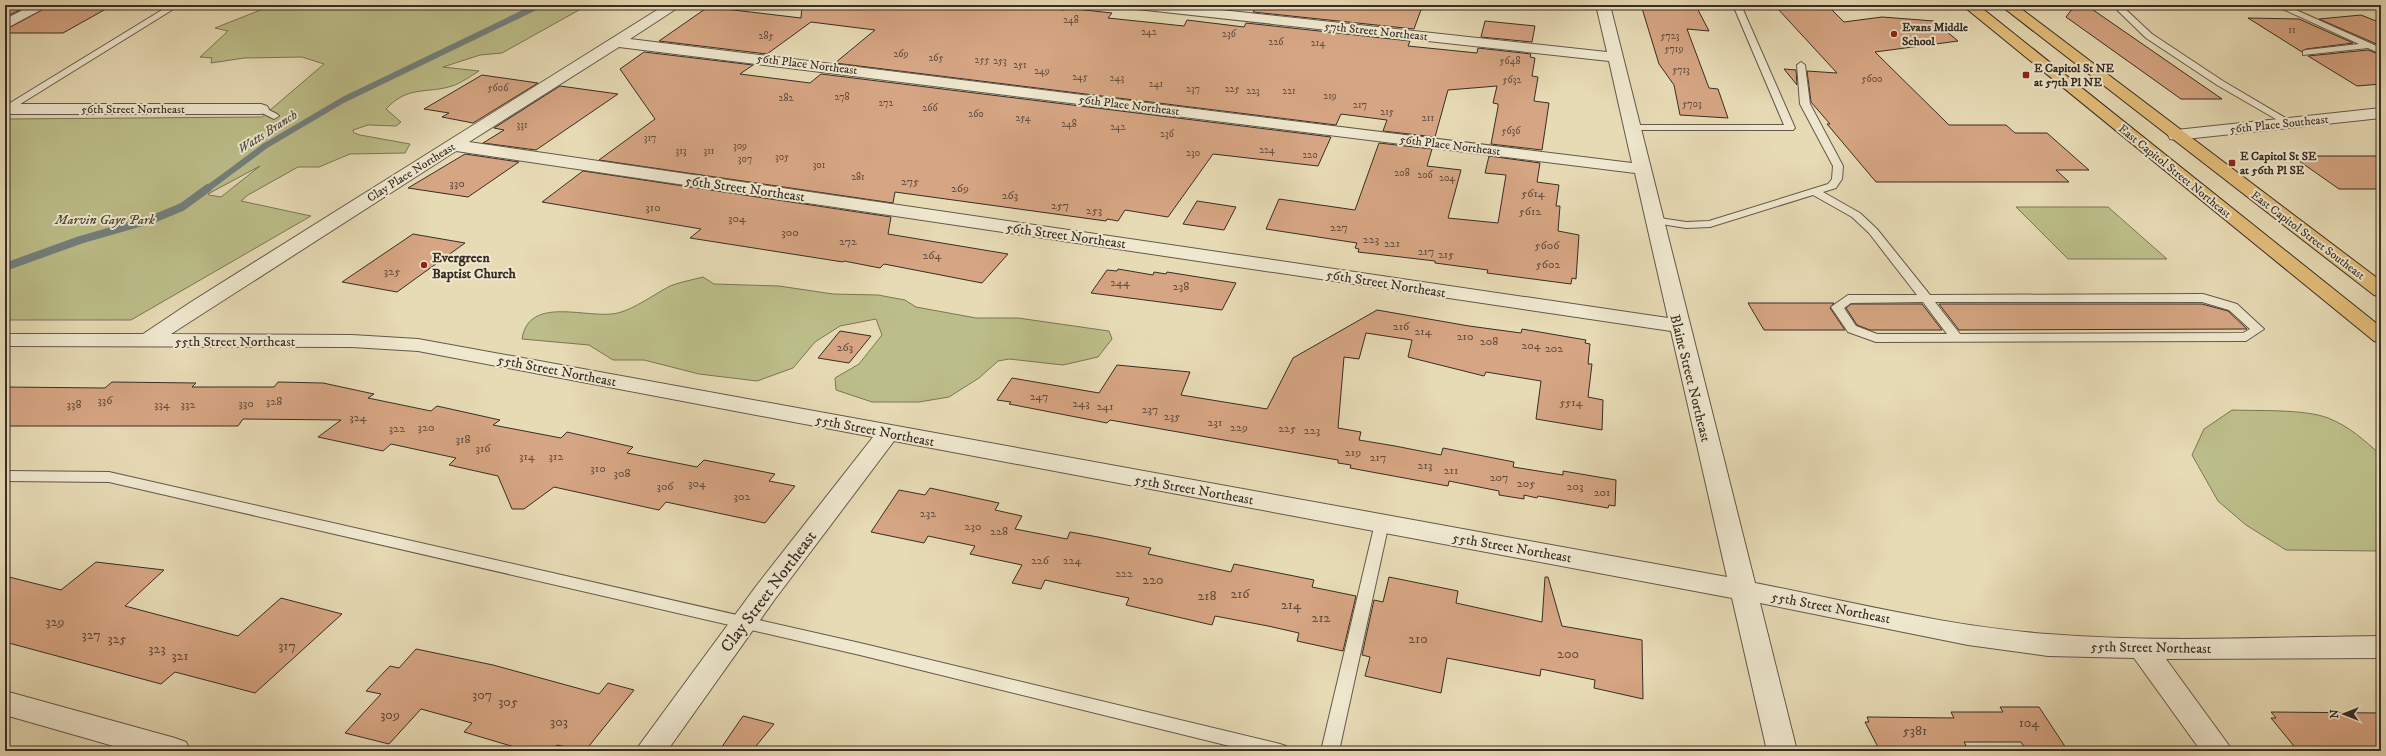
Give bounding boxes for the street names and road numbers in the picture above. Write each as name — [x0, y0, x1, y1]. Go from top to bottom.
street label: 57th Street Northeast — [1324, 19, 1429, 44]
street label: 56th Place Northeast — [756, 51, 858, 78]
street label: 56th Place Northeast — [1078, 92, 1180, 119]
street label: 56th Street Northeast — [81, 102, 185, 117]
street label: 56th Place Southeast — [2229, 112, 2329, 137]
street label: East Capitol Street Northeast — [2115, 121, 2234, 222]
street label: 56th Place Northeast — [1399, 132, 1501, 159]
street label: Clay Place Northeast — [364, 139, 458, 206]
street label: 56th Street Northeast — [684, 172, 807, 206]
street label: East Capitol Street Southeast — [2248, 188, 2368, 283]
street label: 56th Street Northeast — [1005, 219, 1128, 253]
street label: 56th Street Northeast — [1325, 266, 1448, 302]
street label: Blaine Street Northeast — [1666, 313, 1715, 444]
street label: 55th Street Northeast — [175, 333, 296, 351]
street label: 55th Street Northeast — [496, 351, 618, 391]
street label: 55th Street Northeast — [814, 411, 936, 451]
street label: 55th Street Northeast — [1133, 471, 1255, 509]
street label: Clay Street Northeast — [716, 526, 822, 657]
street label: 55th Street Northeast — [1451, 529, 1573, 567]
street label: 55th Street Northeast — [1770, 588, 1892, 628]
street label: 55th Street Northeast — [2090, 638, 2212, 658]

